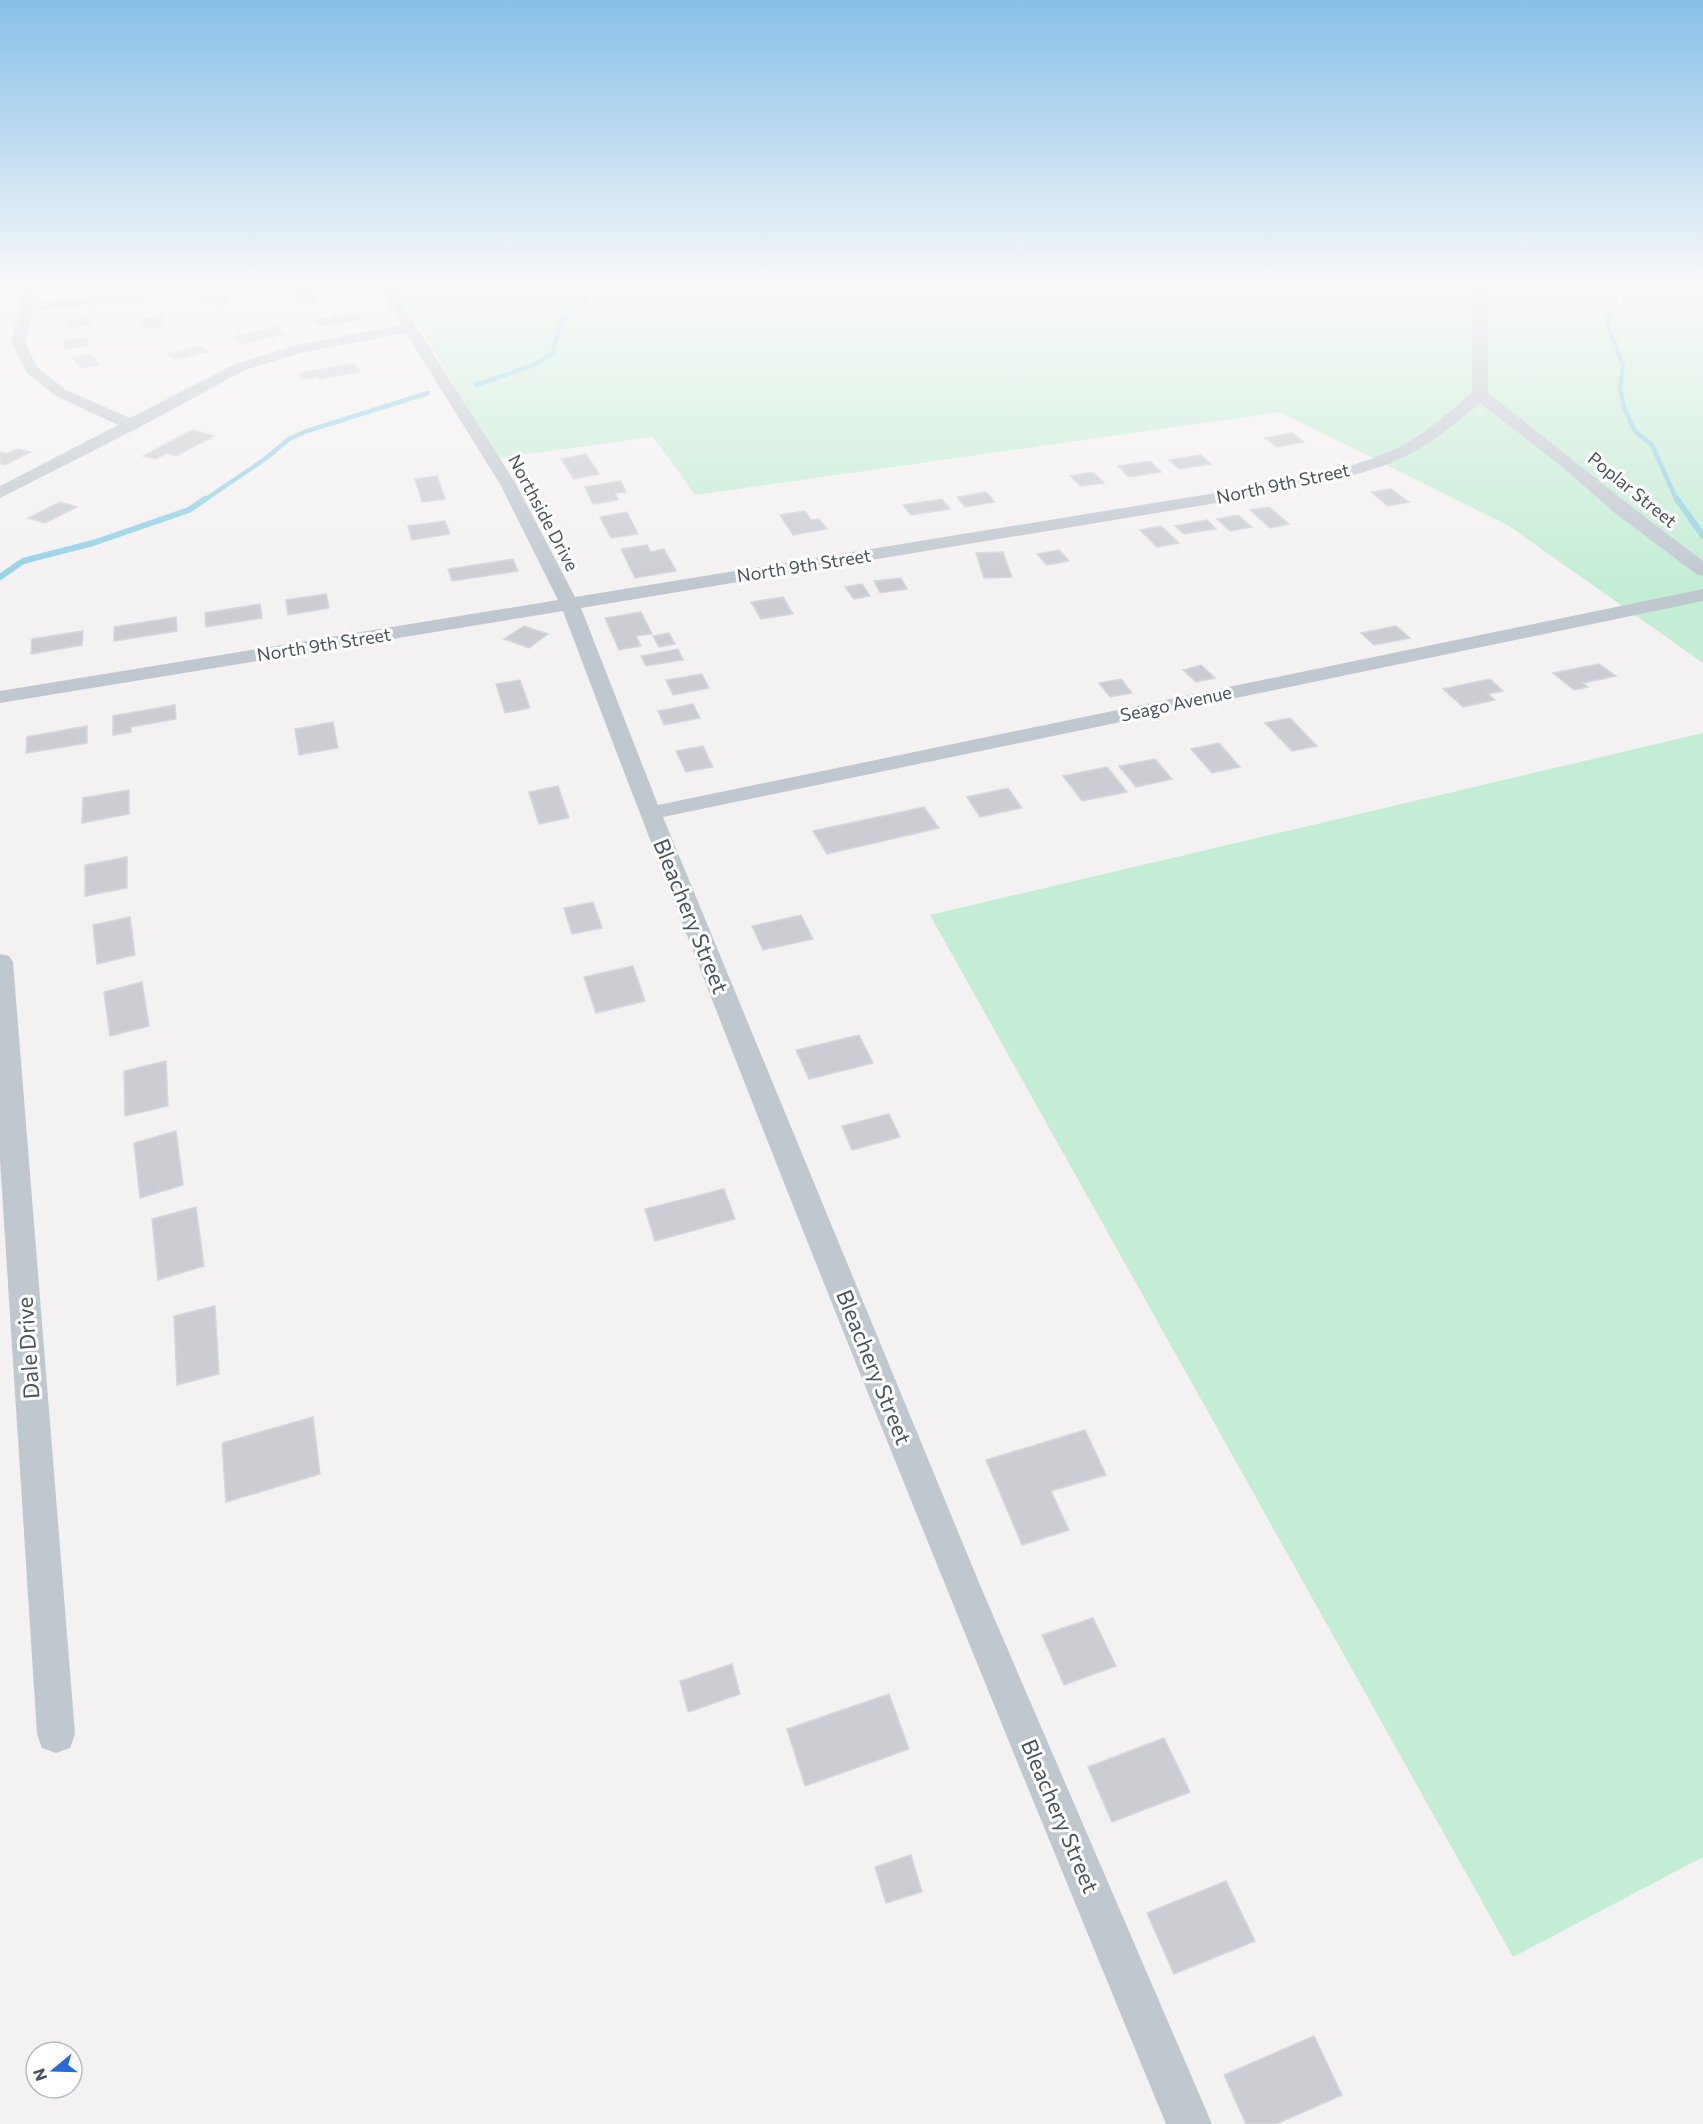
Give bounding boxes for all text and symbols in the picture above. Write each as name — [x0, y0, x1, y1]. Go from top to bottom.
street label: Poplar Street — [1584, 447, 1681, 532]
street label: Northside Drive — [504, 450, 584, 575]
street label: North 9th Street — [1214, 458, 1351, 508]
street label: North 9th Street — [735, 544, 873, 586]
street label: North 9th Street — [255, 623, 393, 665]
street label: Seago Avenue — [1118, 680, 1233, 726]
street label: Bleachery Street — [648, 834, 735, 997]
street label: Bleachery Street — [831, 1285, 918, 1448]
street label: Dale Drive — [10, 1296, 45, 1400]
street label: Bleachery Street — [1016, 1735, 1105, 1897]
north arrow — [24, 2040, 84, 2100]
text: N — [28, 2066, 50, 2084]

